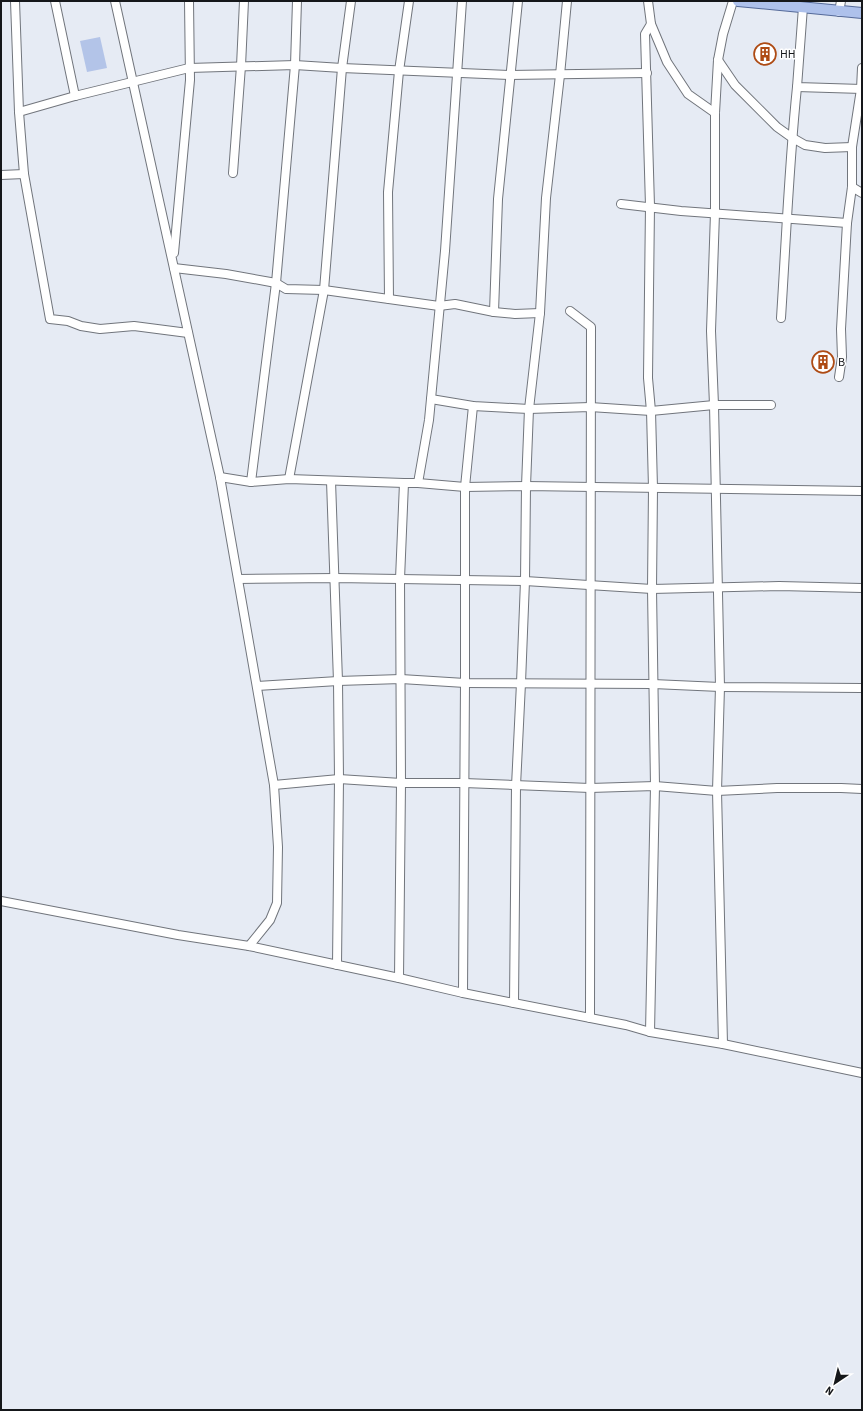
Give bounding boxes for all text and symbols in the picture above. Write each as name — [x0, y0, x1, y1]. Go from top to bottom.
building icon: HH — [752, 41, 778, 67]
place label: HH — [780, 46, 796, 63]
building icon: B — [810, 349, 836, 375]
place label: B — [838, 354, 845, 371]
north arrow — [815, 1363, 855, 1403]
text: N — [822, 1383, 837, 1399]

